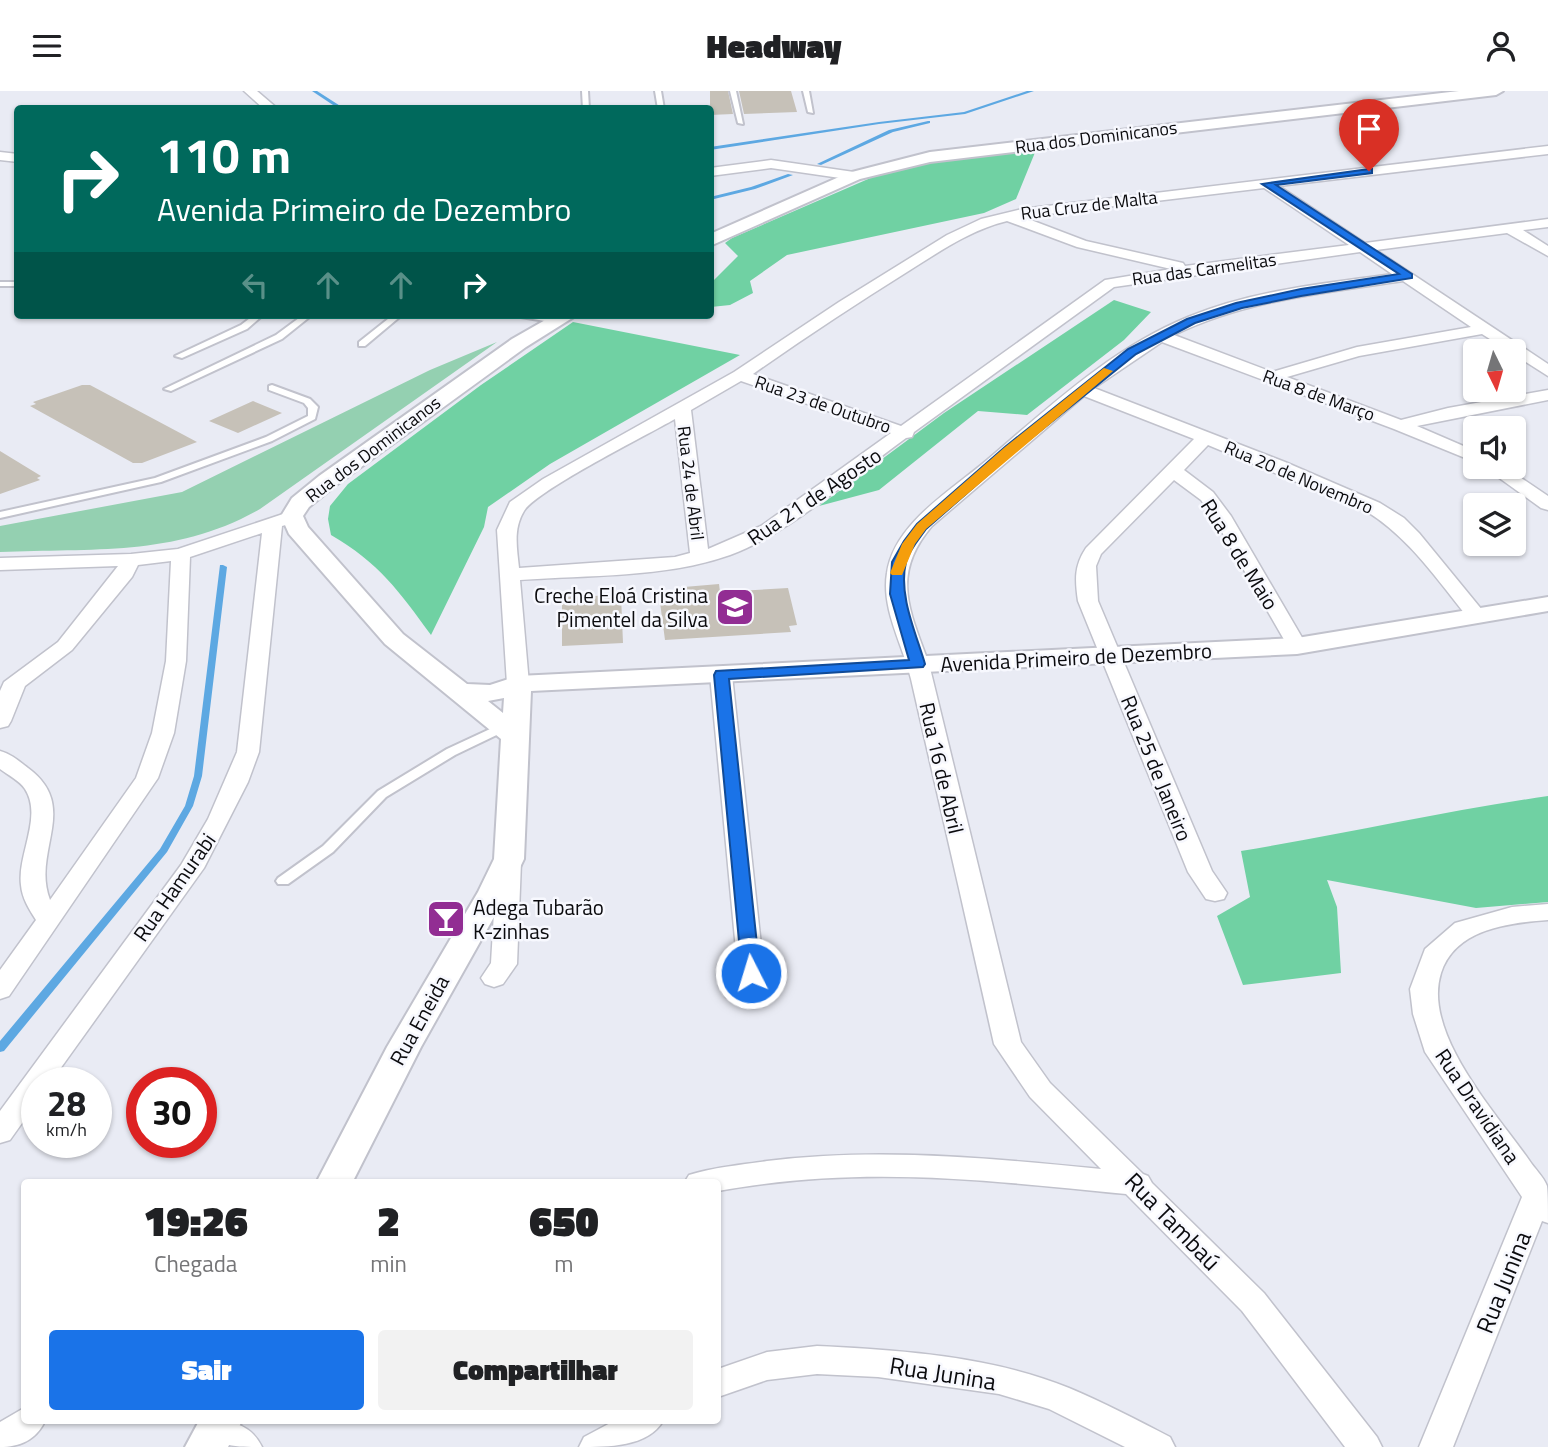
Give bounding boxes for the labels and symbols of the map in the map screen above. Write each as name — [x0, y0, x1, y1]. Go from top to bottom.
pin — [1339, 99, 1399, 171]
street label: Rua dos Dominicanos — [1013, 114, 1179, 160]
street label: Rua Cruz de Malta — [1019, 183, 1159, 227]
street label: Rua das Carmelitas — [1130, 246, 1278, 292]
north arrow — [1463, 339, 1526, 403]
street label: Rua 8 de Março — [1259, 362, 1379, 428]
street label: Rua 23 de Outubro — [751, 368, 895, 440]
street label: Rua dos Dominicanos — [300, 389, 446, 509]
street label: Rua 24 de Abril — [671, 424, 711, 542]
street label: Rua 20 de Novembro — [1220, 433, 1378, 521]
street label: Rua 21 de Agosto — [740, 439, 888, 553]
street label: Rua 8 de Maio — [1193, 492, 1287, 616]
place label: Creche Eloá Cristina Pimentel da Silva — [534, 579, 708, 635]
school or university icon: Creche Eloá Cristina Pimentel da Silva — [714, 586, 756, 628]
street label: Avenida Primeiro de Dezembro — [939, 634, 1213, 680]
street label: Rua 25 de Janeiro — [1113, 690, 1201, 846]
street label: Rua 16 de Abril — [911, 699, 973, 837]
street label: Rua Hamurabi — [125, 826, 223, 948]
place label: Adega Tubarão K-zinhas — [473, 891, 604, 947]
bar icon: Adega Tubarão K-zinhas — [425, 898, 467, 940]
position arrow — [714, 936, 788, 1010]
street label: Rua Eneida — [381, 969, 457, 1071]
street label: Rua Dravidiana — [1428, 1042, 1529, 1171]
speed limit sign: 30 — [126, 1067, 217, 1158]
street label: Rua Tambaú — [1117, 1164, 1229, 1278]
street label: Rua Junina — [1466, 1225, 1540, 1339]
street label: Rua Junina — [887, 1347, 999, 1399]

